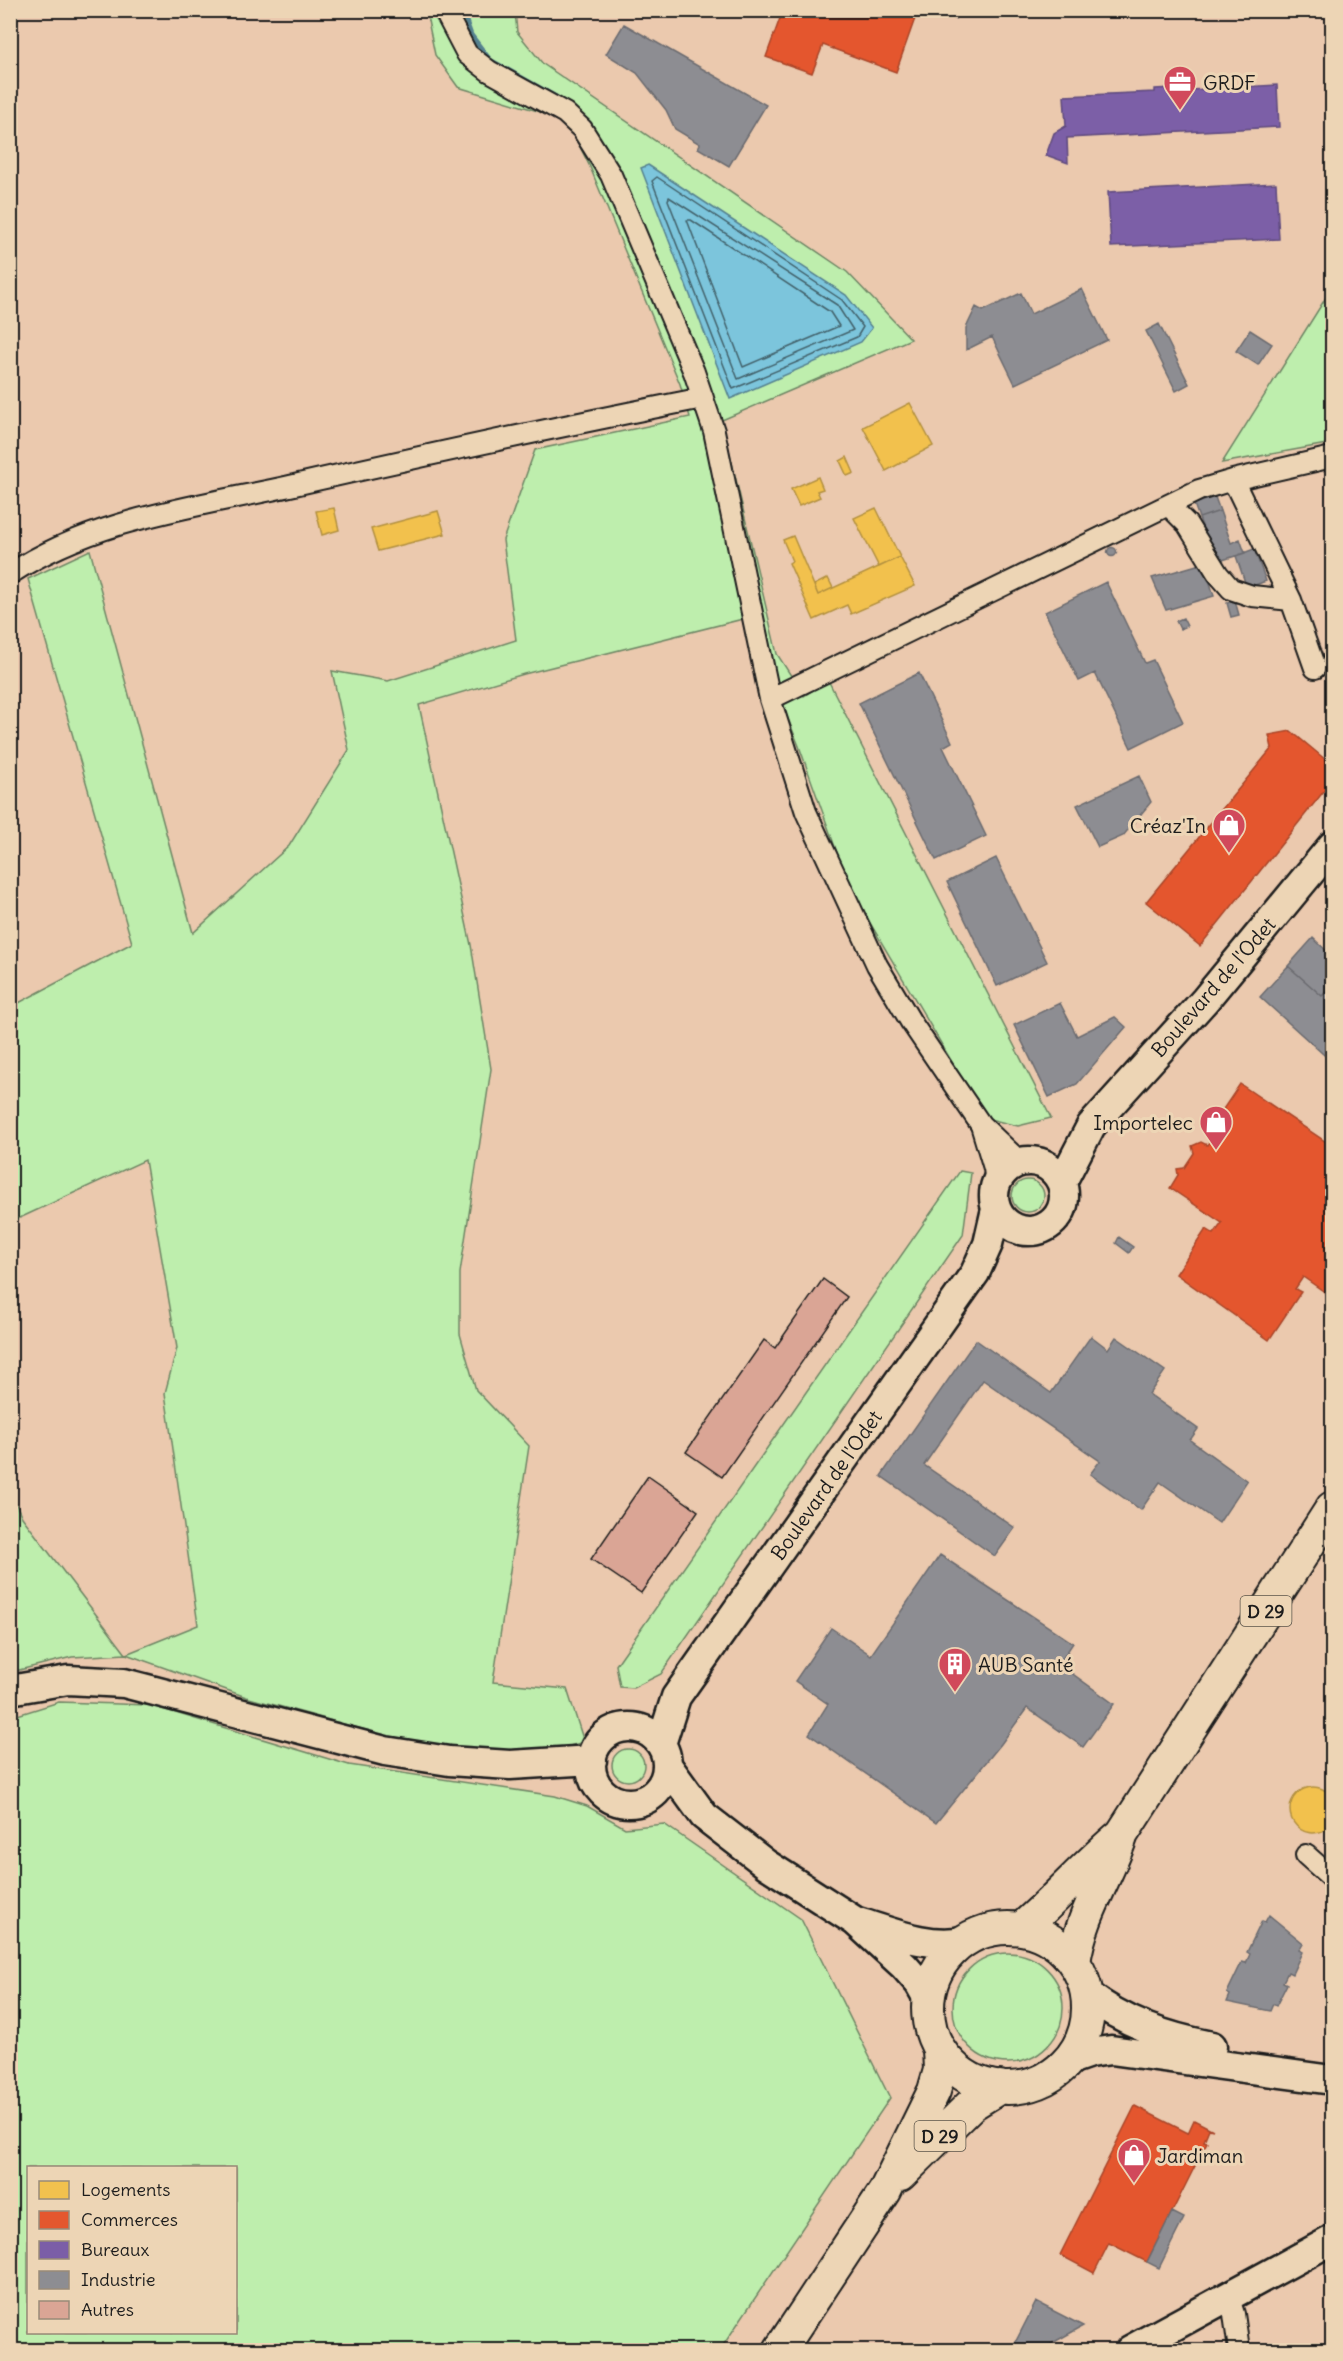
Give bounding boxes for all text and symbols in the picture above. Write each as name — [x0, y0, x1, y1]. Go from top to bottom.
office icon: GRDF — [1162, 64, 1198, 111]
place label: GRDF — [1203, 70, 1256, 95]
shop icon: Créaz'In — [1211, 807, 1247, 854]
place label: Créaz'In — [1130, 813, 1206, 838]
street label: Boulevard de l'Odet — [1146, 912, 1281, 1062]
shop icon: Importelec — [1198, 1104, 1234, 1151]
place label: Importelec — [1093, 1110, 1193, 1135]
street label: Boulevard de l'Odet — [765, 1405, 887, 1565]
road number: D 29 — [1240, 1596, 1292, 1626]
building icon: AUB Santé — [937, 1646, 973, 1693]
place label: AUB Santé — [978, 1652, 1074, 1677]
road number: D 29 — [914, 2121, 966, 2151]
shop icon: Jardiman — [1116, 2137, 1152, 2184]
place label: Jardiman — [1157, 2143, 1243, 2168]
legend — [27, 2166, 237, 2334]
text: Logements — [81, 2178, 170, 2201]
text: Commerces — [81, 2208, 178, 2231]
text: Bureaux — [81, 2238, 150, 2261]
text: Industrie — [81, 2268, 156, 2291]
text: Autres — [81, 2298, 134, 2321]

